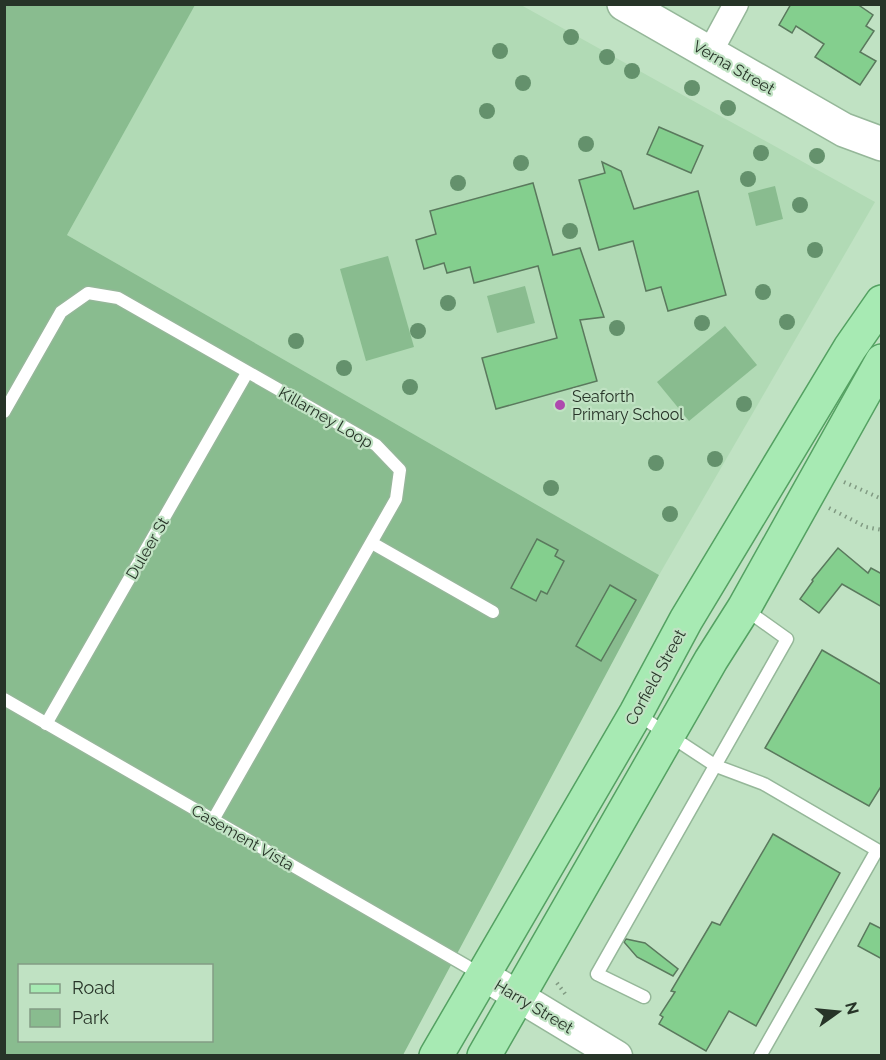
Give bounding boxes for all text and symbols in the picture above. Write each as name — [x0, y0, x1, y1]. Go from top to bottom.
street label: Verna Street — [689, 36, 779, 99]
street label: Killarney Loop — [275, 383, 376, 452]
place label: Seaforth Primary School — [572, 387, 684, 424]
marker: Seaforth Primary School — [553, 398, 567, 412]
street label: Duleer St — [122, 513, 173, 583]
street label: Corfield Street — [621, 626, 690, 728]
street label: Casement Vista — [188, 800, 297, 874]
legend — [18, 964, 213, 1042]
street label: Harry Street — [491, 976, 577, 1038]
text: Road — [72, 977, 115, 998]
north arrow — [808, 982, 868, 1042]
text: N — [841, 1000, 863, 1017]
text: Park — [72, 1007, 109, 1028]

